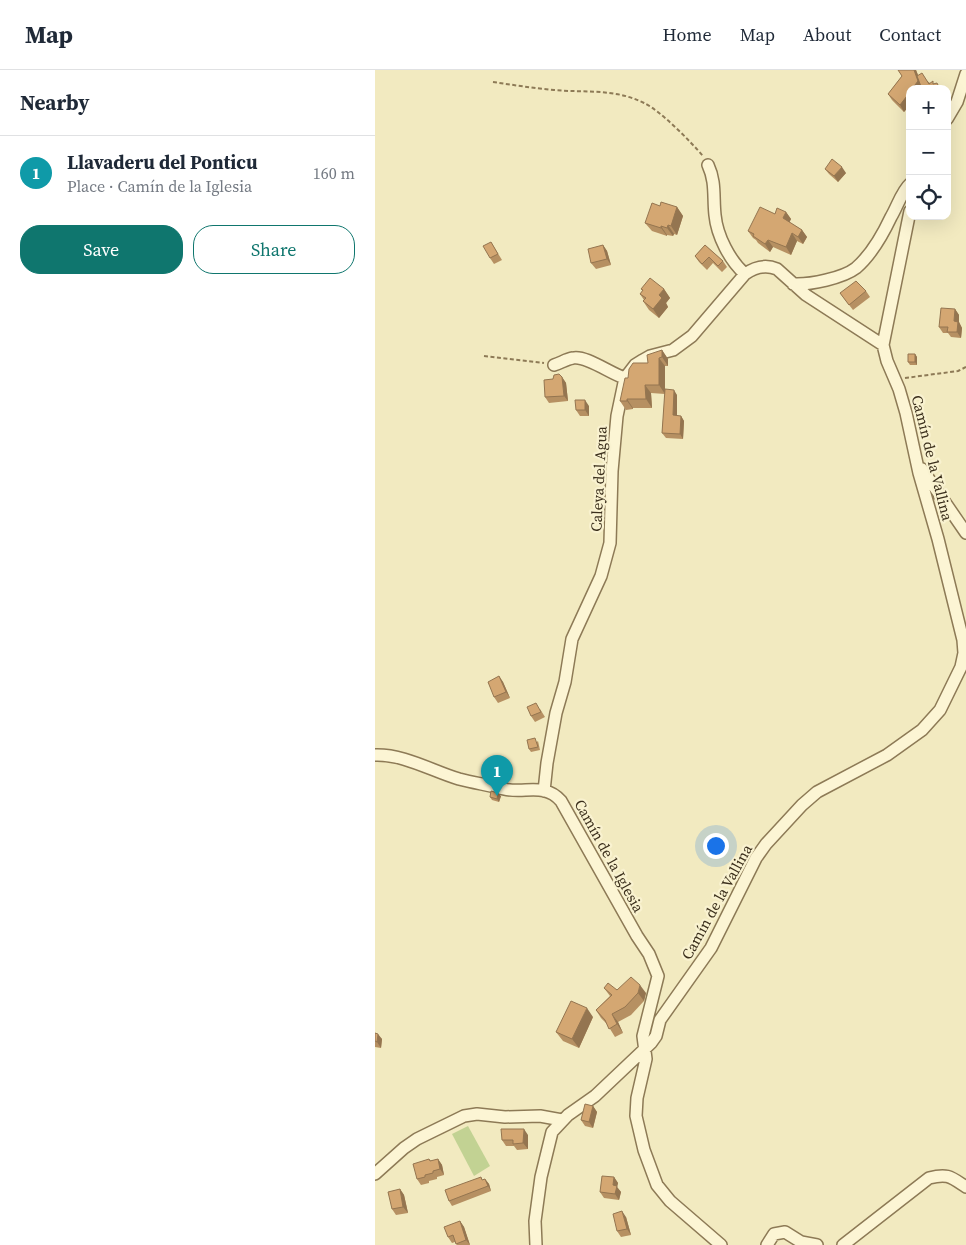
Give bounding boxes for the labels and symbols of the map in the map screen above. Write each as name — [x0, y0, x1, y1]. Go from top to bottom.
street label: Camín de la Vallina — [907, 393, 958, 523]
street label: Caleya del Agua — [585, 425, 612, 532]
pin: 1 — [481, 755, 513, 796]
street label: Camín de la Iglesia — [570, 795, 649, 916]
your location — [703, 833, 729, 859]
street label: Camín de la Vallina — [676, 840, 757, 963]

